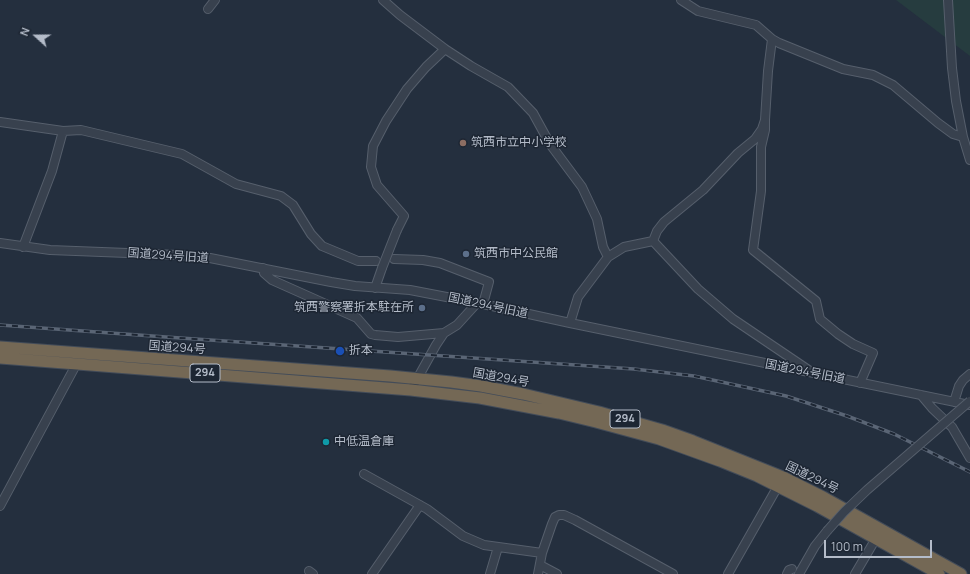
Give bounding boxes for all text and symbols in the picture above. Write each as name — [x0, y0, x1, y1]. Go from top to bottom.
north arrow — [16, 16, 56, 56]
text: N — [16, 25, 33, 38]
place label: 筑西市立中小学校 — [471, 136, 567, 150]
marker: 筑西市立中小学校 — [458, 138, 468, 148]
street label: 国道294号旧道 — [127, 246, 209, 266]
place label: 筑西市中公民館 — [474, 247, 558, 261]
marker: 筑西市中公民館 — [461, 249, 471, 259]
street label: 国道294号旧道 — [447, 290, 529, 322]
place label: 筑西警察署折本駐在所 — [294, 301, 414, 315]
marker: 筑西警察署折本駐在所 — [417, 303, 427, 313]
street label: 国道294号 — [148, 339, 206, 357]
place label: 折本 — [349, 344, 373, 358]
marker: 折本 — [334, 345, 346, 357]
street label: 国道294号旧道 — [764, 357, 846, 387]
road number: 294 — [190, 364, 220, 382]
street label: 国道294号 — [472, 366, 530, 390]
road number: 294 — [610, 410, 640, 428]
place label: 中低温倉庫 — [334, 435, 394, 449]
marker: 中低温倉庫 — [321, 437, 331, 447]
street label: 国道294号 — [783, 459, 841, 497]
scale bar — [826, 532, 934, 558]
text: 100 m — [831, 538, 863, 555]

